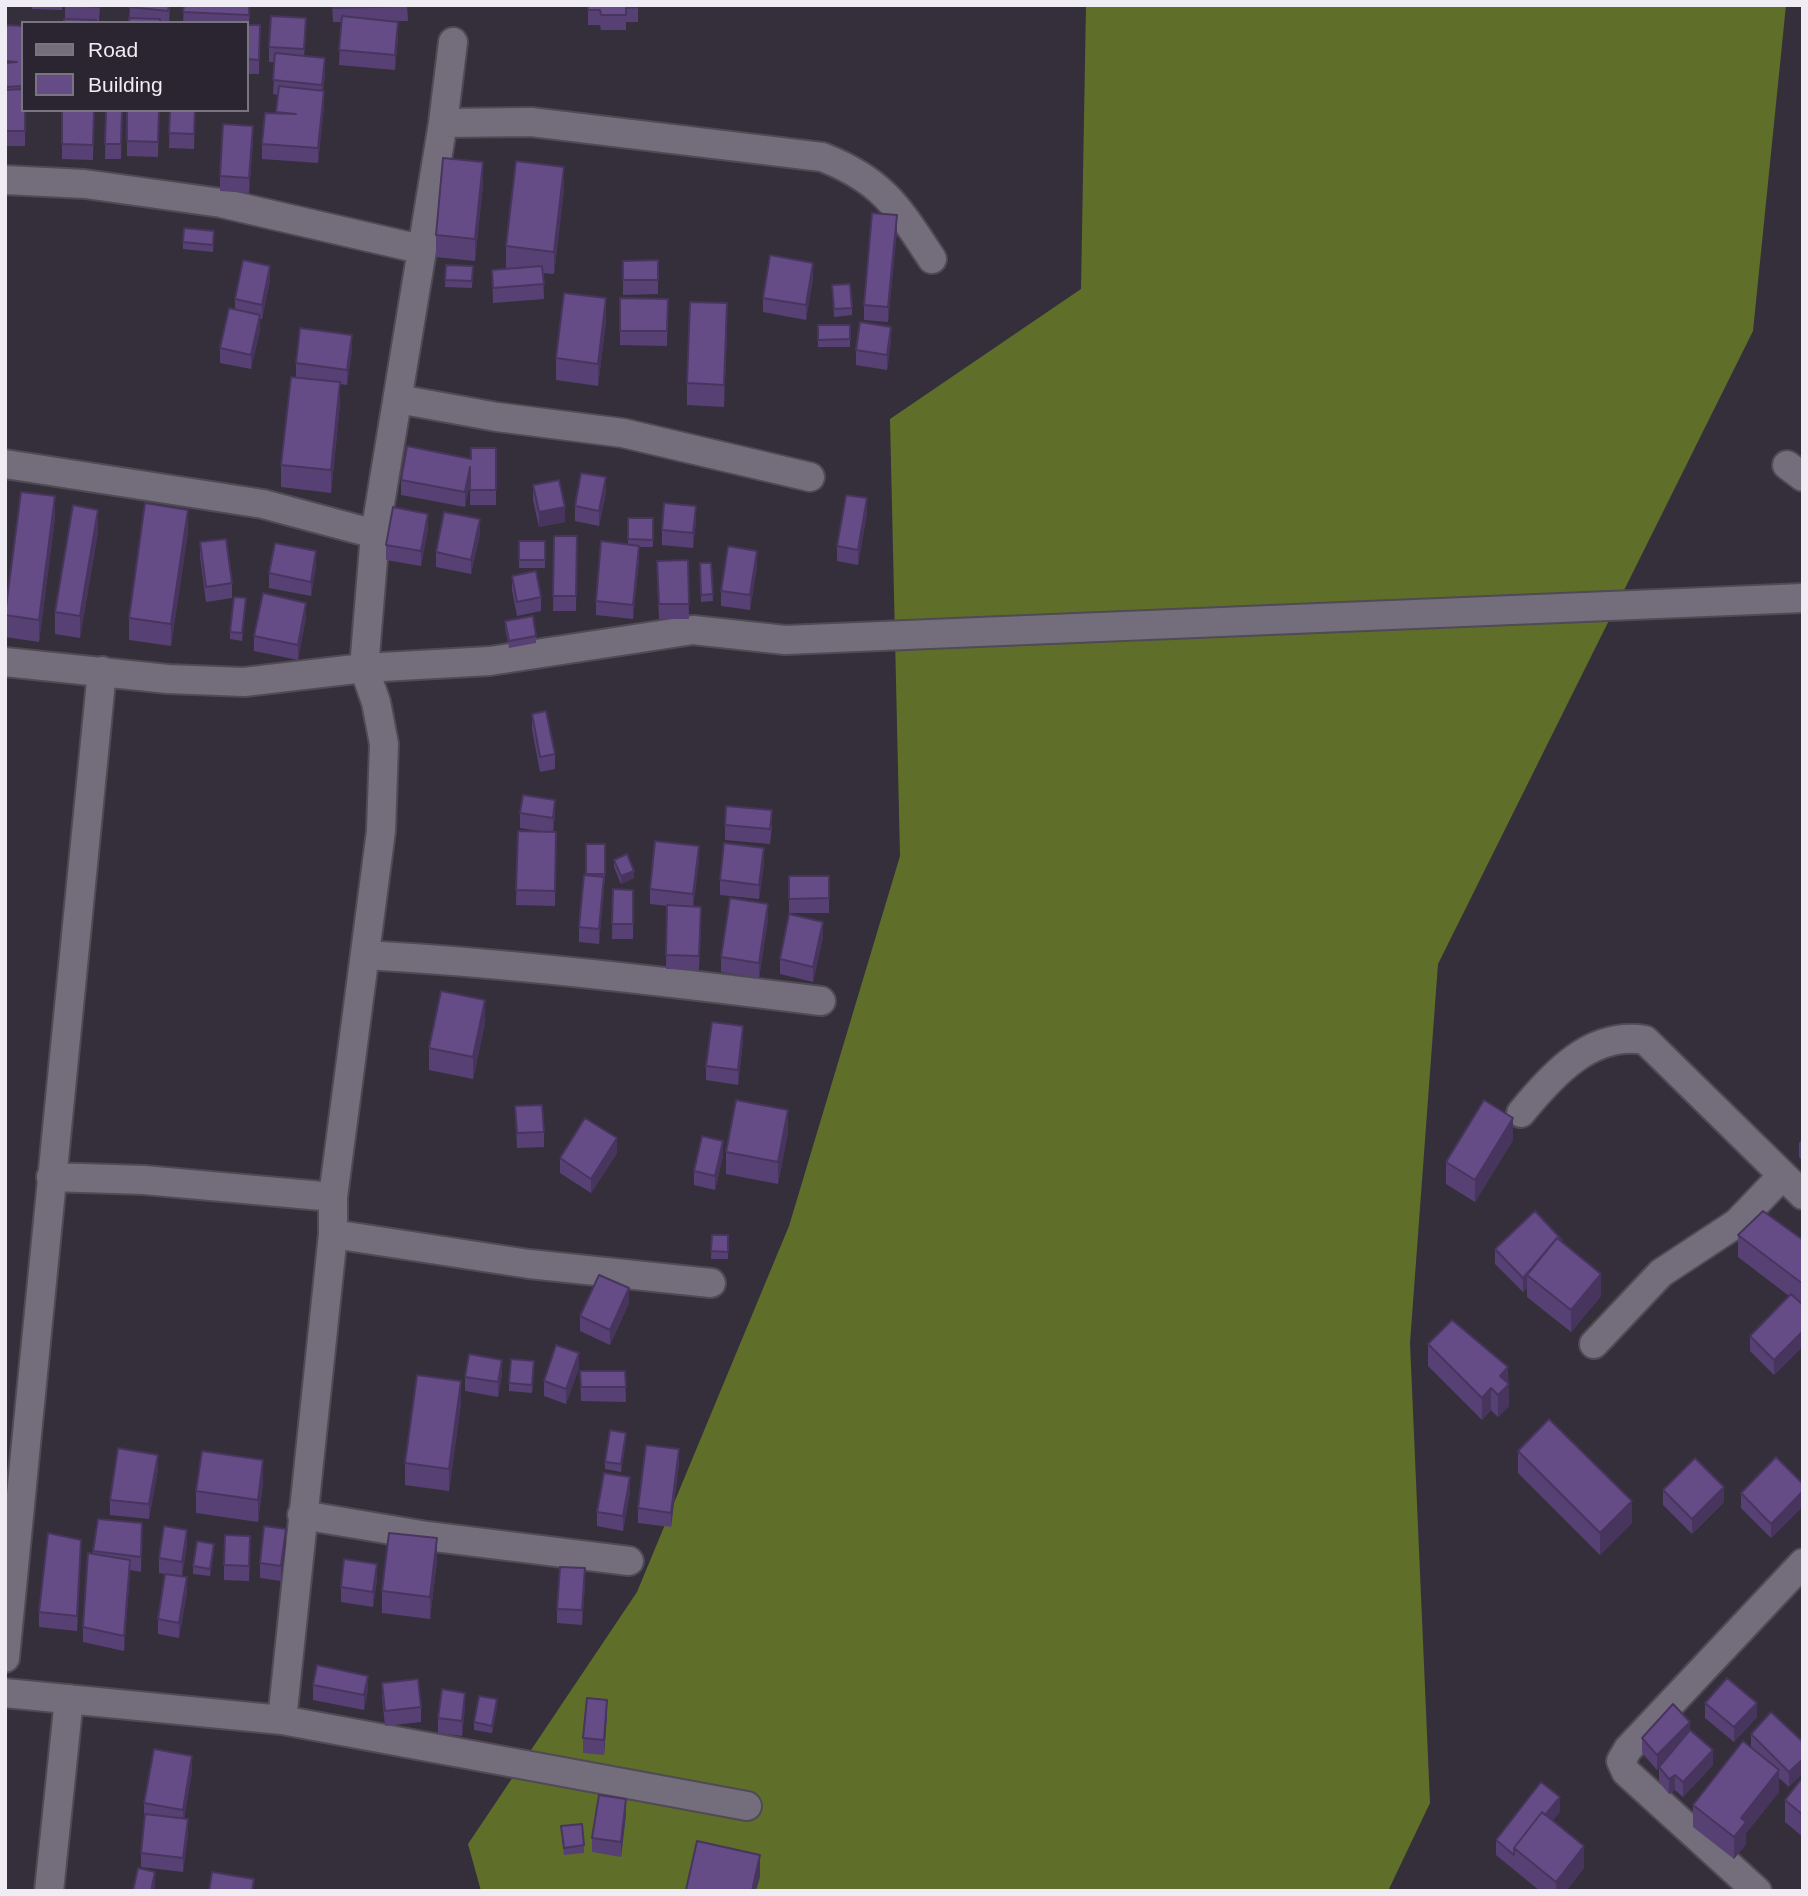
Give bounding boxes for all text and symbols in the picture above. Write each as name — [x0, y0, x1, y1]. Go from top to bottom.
legend — [21, 21, 248, 112]
text: Road — [88, 38, 138, 61]
text: Building — [88, 73, 163, 96]

